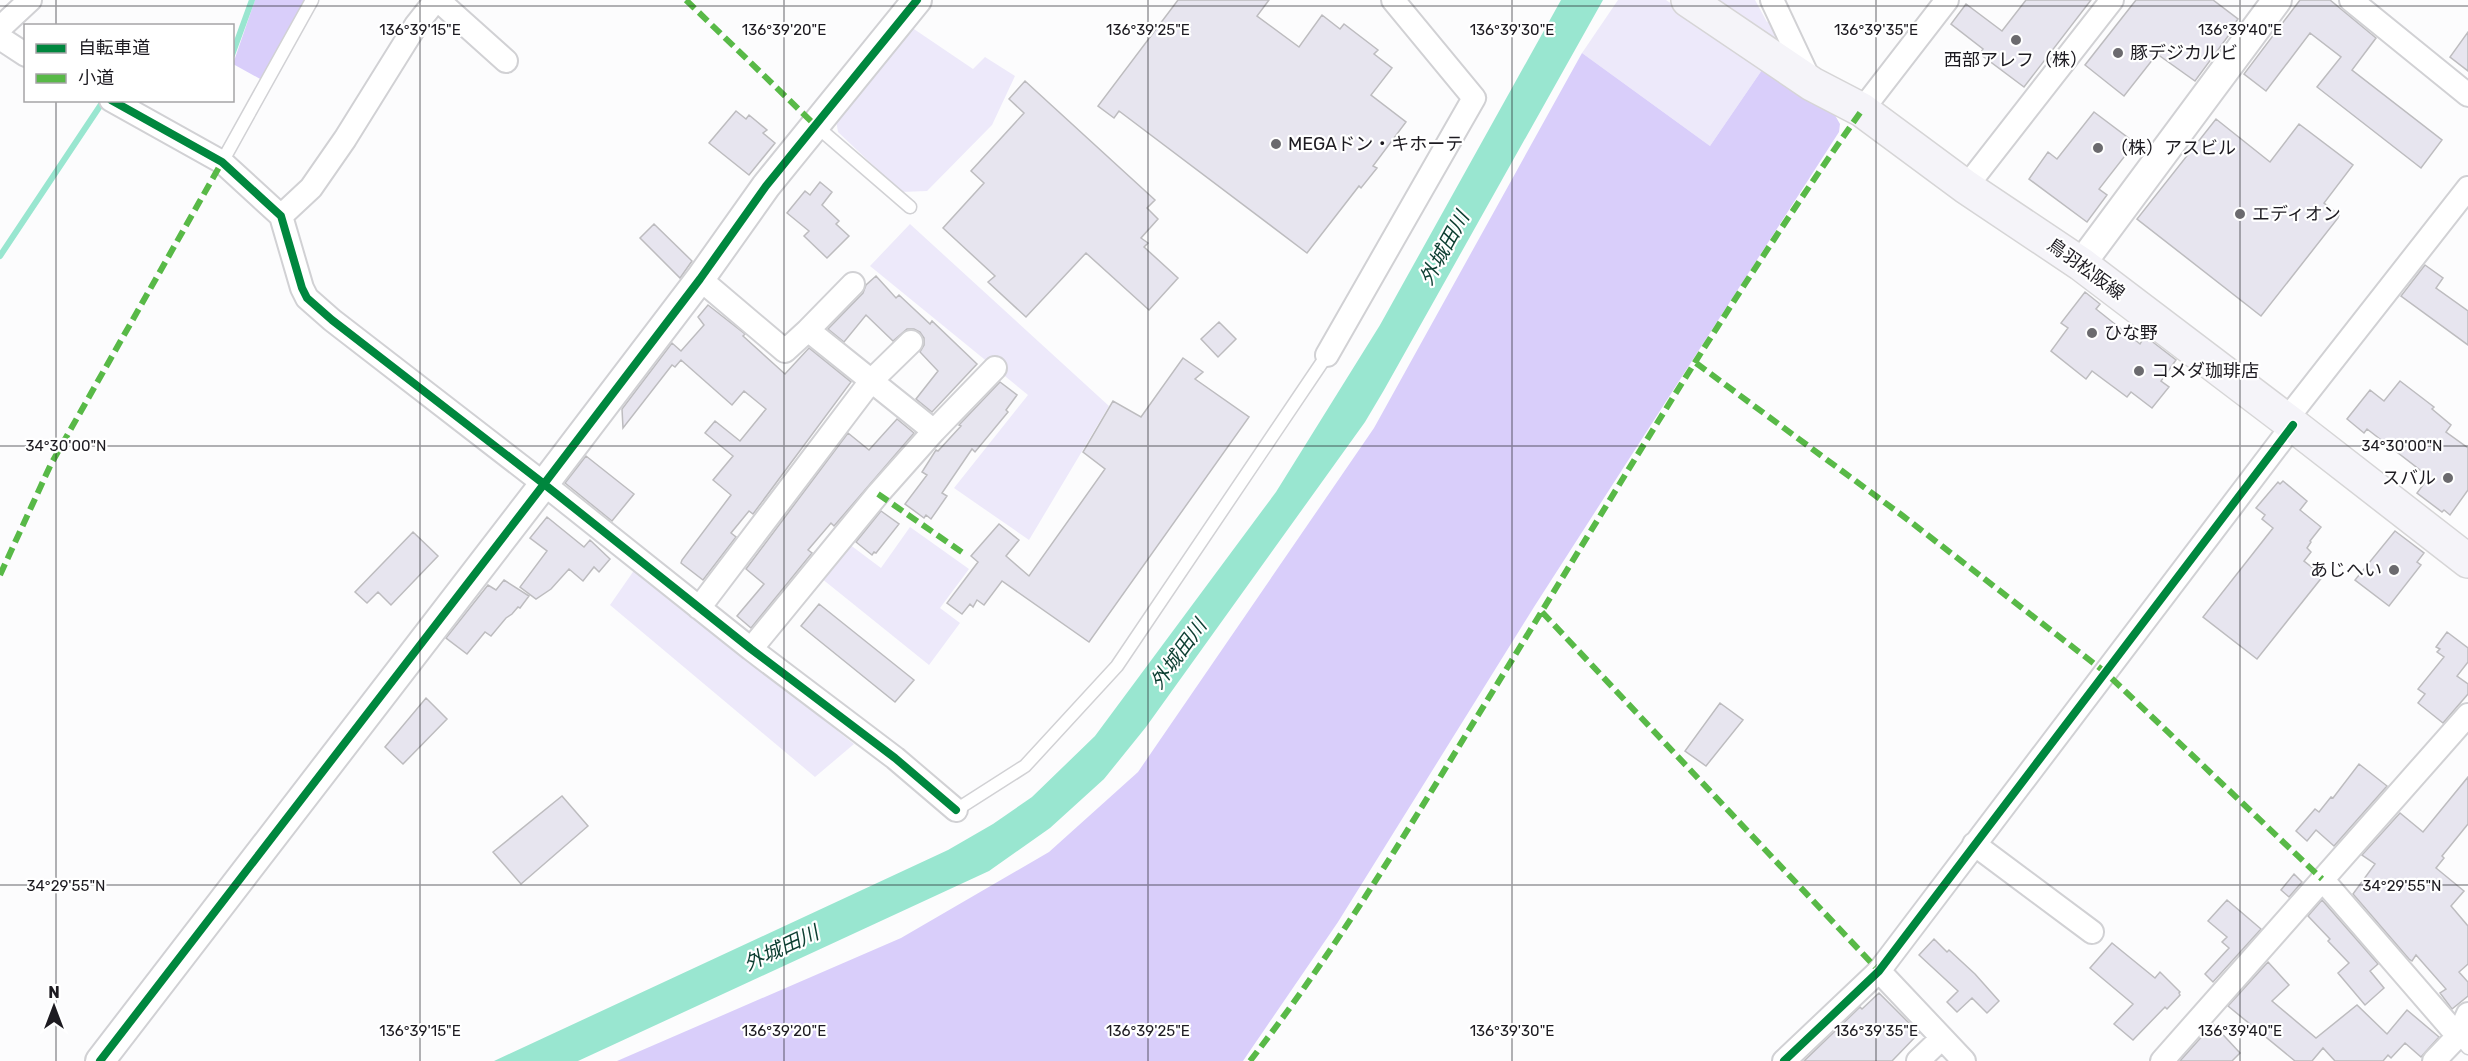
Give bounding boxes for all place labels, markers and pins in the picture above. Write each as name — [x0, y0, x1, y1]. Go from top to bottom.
marker: 西部アレフ（株） — [2009, 33, 2023, 47]
place label: 豚デジカルビ — [2130, 42, 2238, 64]
marker: 豚デジカルビ — [2111, 46, 2125, 60]
place label: 西部アレフ（株） — [1944, 49, 2088, 71]
place label: MEGAドン・キホーテ — [1288, 133, 1463, 155]
marker: MEGAドン・キホーテ — [1269, 137, 1283, 151]
place label: （株）アスビル — [2110, 137, 2236, 159]
marker: （株）アスビル — [2091, 141, 2105, 155]
place label: エディオン — [2252, 203, 2341, 225]
marker: エディオン — [2233, 207, 2247, 221]
place label: ひな野 — [2104, 322, 2158, 344]
marker: ひな野 — [2085, 326, 2099, 340]
place label: コメダ珈琲店 — [2151, 360, 2259, 382]
marker: コメダ珈琲店 — [2132, 364, 2146, 378]
place label: スバル — [2382, 467, 2436, 489]
marker: スバル — [2441, 471, 2455, 485]
place label: あじへい — [2310, 559, 2382, 581]
marker: あじへい — [2387, 563, 2401, 577]

